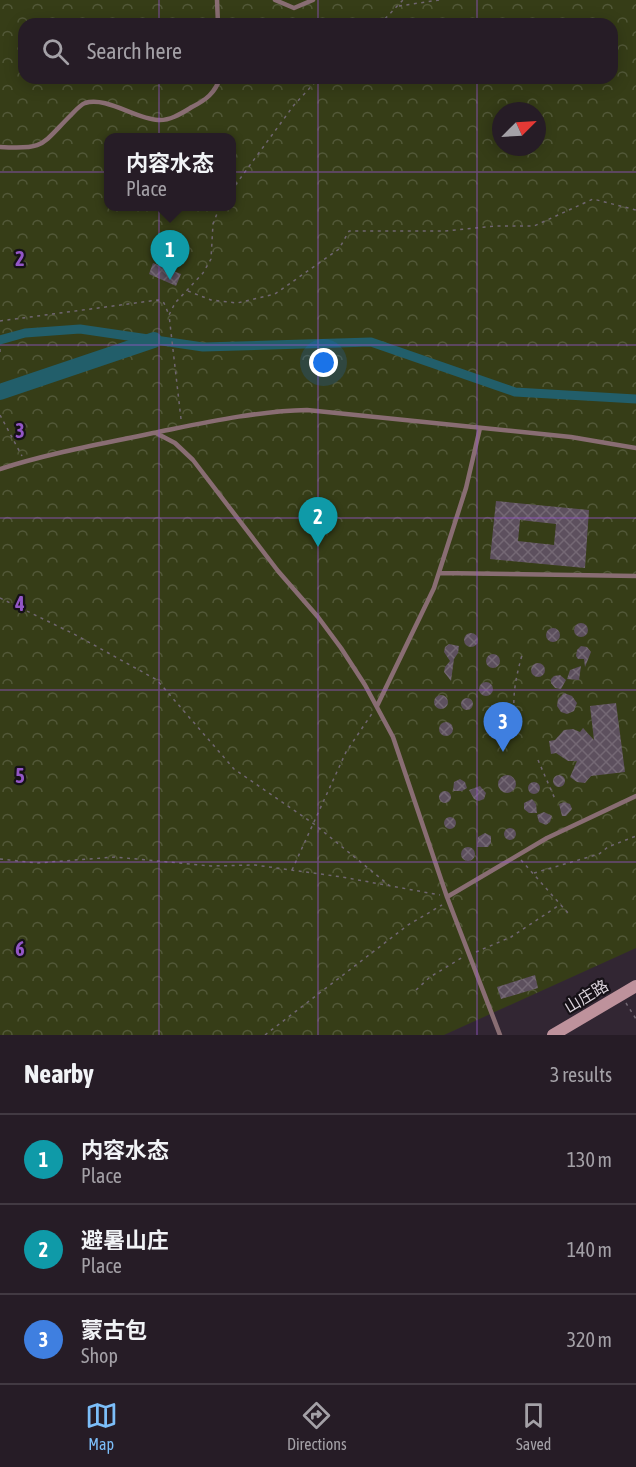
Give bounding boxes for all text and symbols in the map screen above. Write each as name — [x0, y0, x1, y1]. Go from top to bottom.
search box — [18, 18, 618, 84]
icon: search — [39, 35, 72, 68]
text: Search here — [87, 38, 182, 64]
north arrow — [492, 102, 546, 156]
popup — [104, 133, 236, 211]
text: 内容水态 — [126, 150, 214, 176]
text: Place — [126, 177, 167, 200]
pin: 1 — [150, 230, 190, 280]
text: 2 — [15, 247, 25, 270]
your location — [309, 348, 338, 377]
text: 3 — [15, 419, 25, 442]
pin: 2 — [298, 498, 338, 547]
text: 4 — [14, 592, 25, 615]
pin: 3 — [484, 702, 522, 752]
text: 5 — [15, 764, 25, 787]
text: 6 — [15, 937, 25, 960]
street label: 山庄路 — [561, 976, 611, 1016]
text: Nearby — [24, 1059, 94, 1089]
text: 3 results — [550, 1063, 612, 1086]
text: 内容水态 — [81, 1137, 169, 1163]
text: 1 — [39, 1148, 48, 1171]
text: 130 m — [567, 1148, 612, 1171]
text: Place — [81, 1164, 122, 1187]
text: 避暑山庄 — [81, 1227, 169, 1253]
text: 2 — [39, 1238, 48, 1261]
text: 140 m — [567, 1238, 612, 1261]
text: Place — [81, 1254, 122, 1277]
text: 蒙古包 — [81, 1317, 147, 1343]
text: 3 — [39, 1328, 48, 1351]
text: 320 m — [567, 1328, 612, 1351]
text: Shop — [81, 1344, 118, 1367]
tab: Map — [85, 1399, 118, 1453]
tab: Directions — [287, 1399, 347, 1453]
tab: Saved — [516, 1399, 551, 1453]

